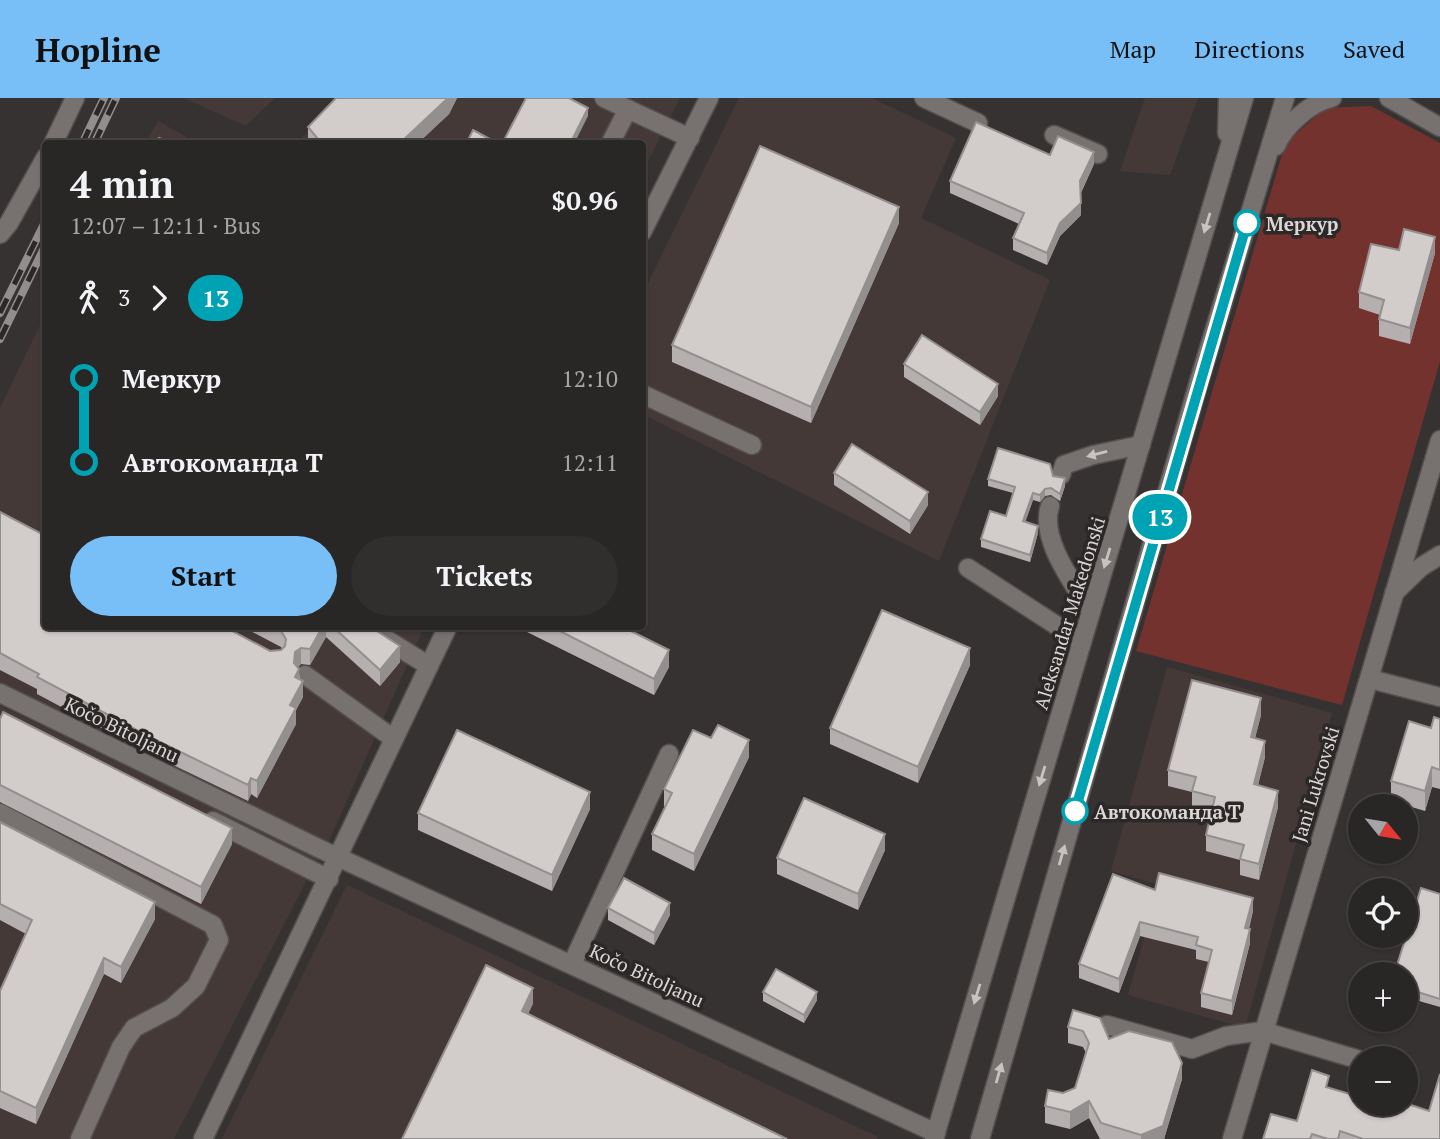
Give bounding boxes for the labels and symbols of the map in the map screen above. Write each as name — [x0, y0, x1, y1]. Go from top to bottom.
marker: Меркур — [1234, 210, 1260, 236]
place label: Меркур — [1266, 211, 1338, 236]
one-way arrow — [1202, 212, 1212, 233]
one-way arrow — [1086, 449, 1108, 460]
line badge: 13 — [1128, 494, 1192, 540]
street label: Aleksandar Makedonski — [1028, 513, 1110, 713]
one-way arrow — [1102, 548, 1112, 569]
street label: Kočo Bitoljanu — [61, 691, 183, 767]
street label: Jani Lukrovski — [1286, 723, 1344, 845]
one-way arrow — [1037, 766, 1047, 787]
north arrow — [1348, 794, 1418, 864]
marker: Автокоманда Т — [1062, 798, 1088, 824]
place label: Автокоманда Т — [1094, 799, 1241, 824]
one-way arrow — [1058, 844, 1068, 865]
street label: Kočo Bitoljanu — [586, 938, 708, 1012]
one-way arrow — [972, 984, 982, 1005]
one-way arrow — [995, 1063, 1005, 1084]

